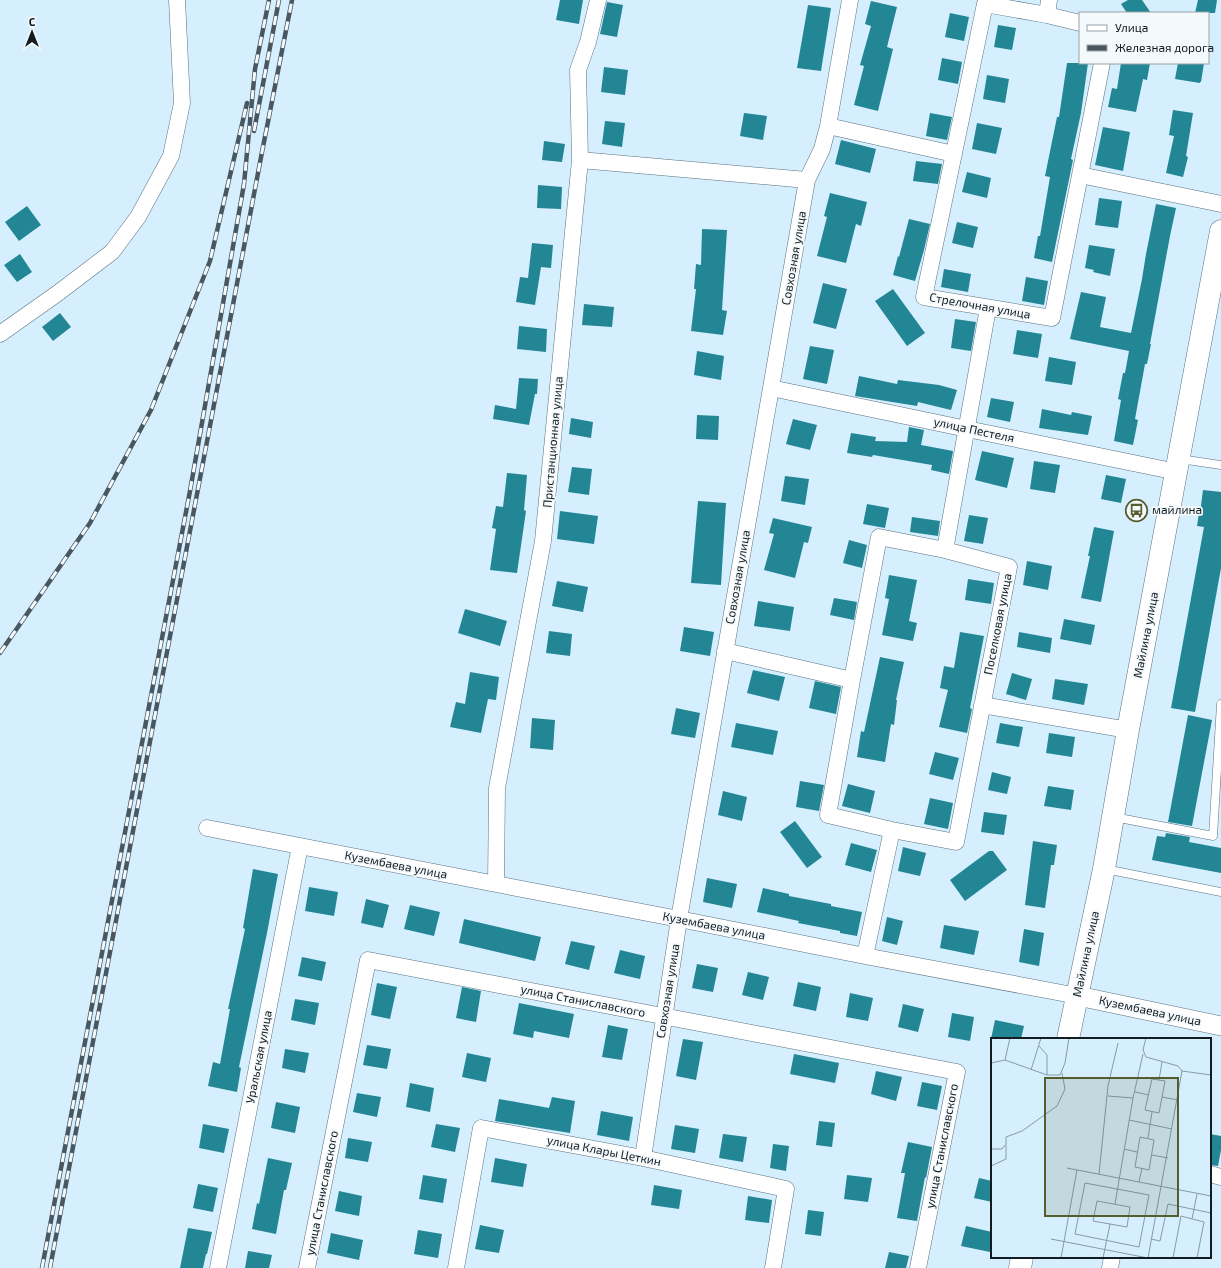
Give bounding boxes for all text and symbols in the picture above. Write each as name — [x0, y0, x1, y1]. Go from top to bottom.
north arrow — [12, 12, 52, 52]
legend — [1079, 12, 1209, 64]
text: С — [29, 15, 36, 28]
text: Улица — [1115, 20, 1148, 34]
text: Железная дорога — [1115, 40, 1214, 54]
street label: Совхозная улица — [778, 210, 809, 306]
street label: Стрелочная улица — [928, 289, 1032, 322]
street label: Пристанционная улица — [539, 376, 566, 508]
street label: улица Пестеля — [932, 414, 1016, 445]
bus stop icon: майлина — [1123, 497, 1149, 523]
place label: майлина — [1152, 502, 1202, 516]
street label: Совхозная улица — [722, 529, 753, 625]
street label: Поселковая улица — [980, 572, 1015, 676]
street label: Майлина улица — [1130, 590, 1161, 679]
street label: Кузембаева улица — [343, 847, 449, 882]
street label: Кузембаева улица — [661, 908, 767, 943]
street label: Майлина улица — [1069, 909, 1102, 998]
street label: Совхозная улица — [653, 943, 682, 1039]
street label: улица Станиславского — [519, 981, 647, 1020]
street label: Кузембаева улица — [1098, 992, 1203, 1029]
street label: Уральская улица — [242, 1009, 275, 1105]
inset map — [991, 1038, 1211, 1258]
street label: улица Станиславского — [922, 1082, 961, 1210]
street label: улица Станиславского — [302, 1129, 341, 1257]
street label: улица Клары Цеткин — [546, 1132, 662, 1169]

